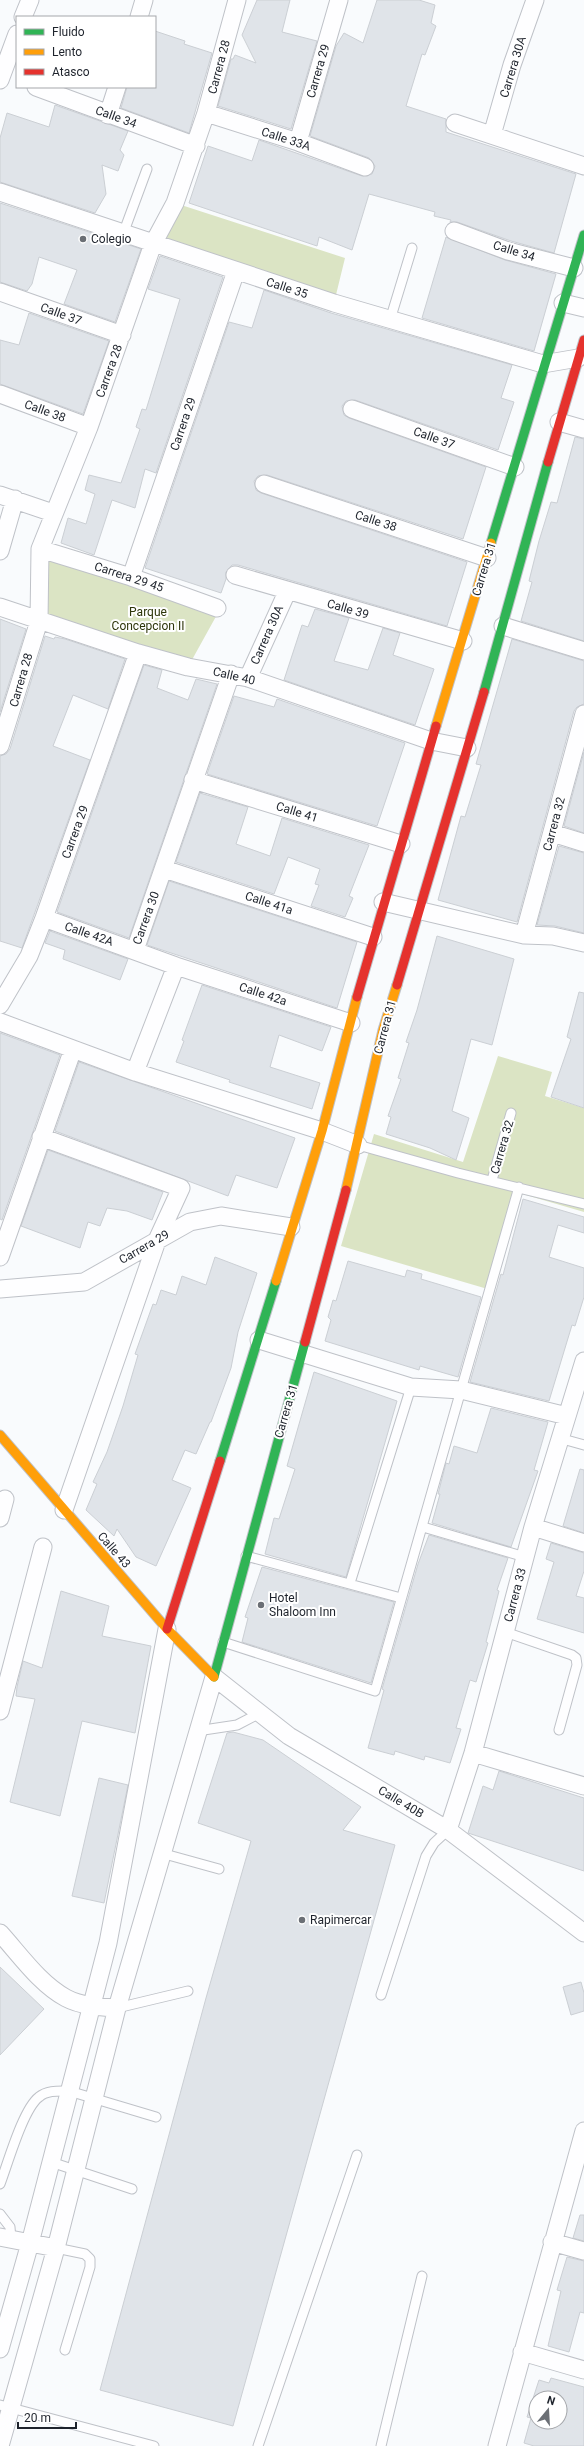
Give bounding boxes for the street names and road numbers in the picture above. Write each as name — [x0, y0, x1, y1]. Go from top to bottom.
street label: Carrera 30A — [497, 34, 529, 99]
street label: Carrera 28 — [205, 38, 233, 96]
street label: Carrera 29 — [304, 42, 332, 100]
street label: Calle 34 — [93, 103, 139, 131]
street label: Calle 33A — [260, 124, 312, 154]
street label: Calle 34 — [491, 238, 537, 264]
street label: Calle 35 — [264, 275, 310, 301]
street label: Calle 37 — [38, 300, 84, 328]
street label: Carrera 28 — [93, 342, 125, 399]
street label: Carrera 29 — [167, 395, 199, 453]
street label: Calle 38 — [22, 397, 68, 425]
street label: Calle 37 — [411, 424, 457, 452]
street label: Calle 38 — [353, 508, 399, 534]
street label: Carrera 31 — [469, 540, 499, 598]
street label: Carrera 29 45 — [93, 559, 166, 595]
street label: Calle 39 — [325, 596, 371, 622]
street label: Carrera 30A — [248, 603, 286, 667]
street label: Carrera 28 — [7, 651, 35, 709]
street label: Calle 40 — [211, 664, 257, 688]
street label: Carrera 32 — [540, 795, 568, 853]
street label: Calle 41 — [274, 799, 320, 825]
street label: Carrera 29 — [59, 804, 91, 860]
street label: Carrera 30 — [130, 889, 162, 946]
street label: Calle 41a — [243, 889, 295, 917]
street label: Calle 42A — [63, 919, 115, 949]
street label: Calle 42a — [237, 980, 289, 1008]
street label: Carrera 31 — [371, 998, 399, 1056]
street label: Carrera 32 — [488, 1118, 516, 1176]
street label: Carrera 29 — [116, 1227, 172, 1267]
street label: Carrera 31 — [272, 1382, 300, 1440]
street label: Calle 43 — [95, 1529, 133, 1571]
street label: Carrera 33 — [501, 1566, 529, 1624]
street label: Calle 40B — [376, 1783, 426, 1821]

